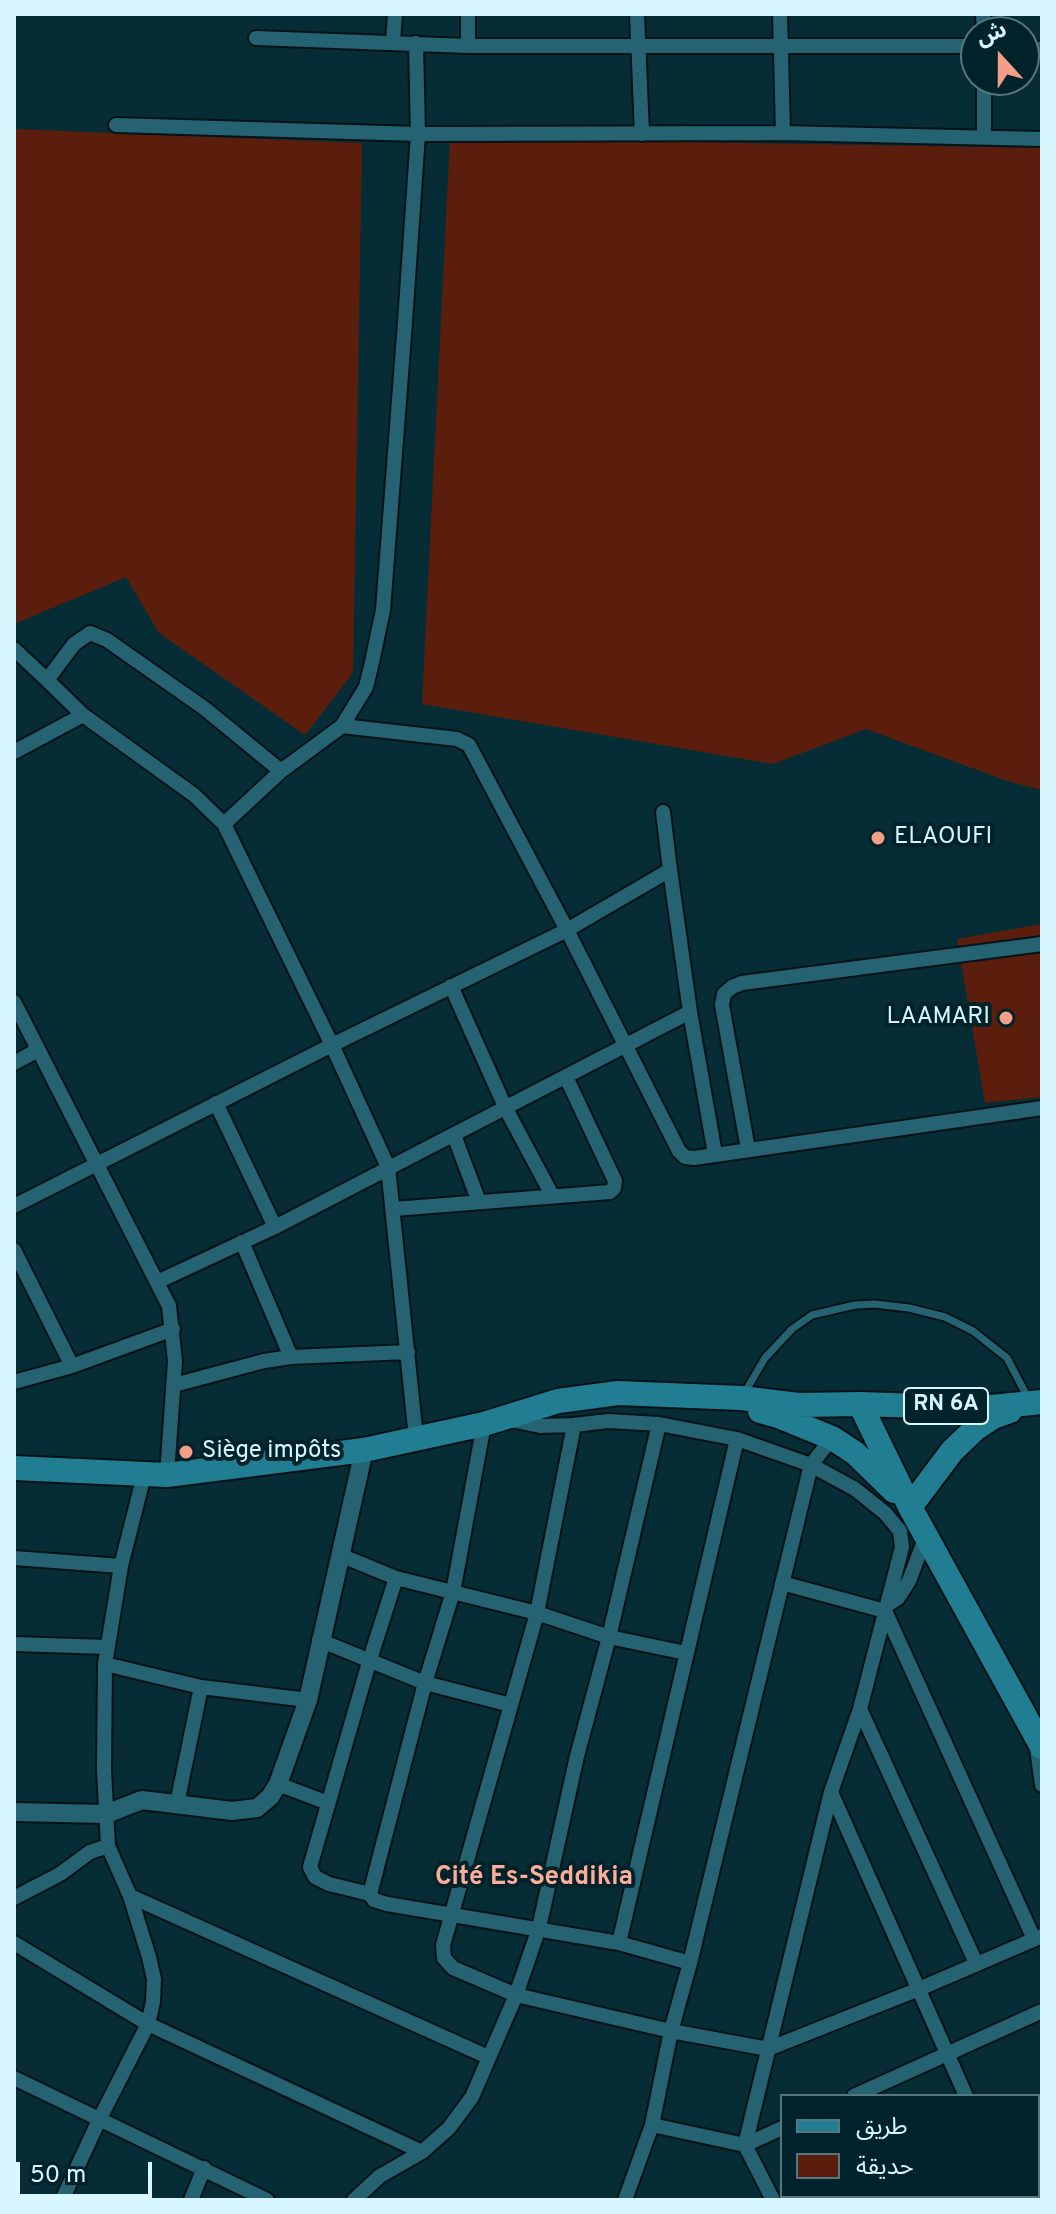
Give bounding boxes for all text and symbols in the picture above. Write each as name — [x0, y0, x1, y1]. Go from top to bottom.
north arrow — [960, 16, 1040, 96]
text: ش — [973, 17, 1011, 53]
place label: ELAOUFI — [894, 824, 992, 852]
marker: ELAOUFI — [869, 829, 887, 847]
place label: LAAMARI — [886, 1004, 990, 1032]
marker: LAAMARI — [997, 1009, 1015, 1027]
road number: RN 6A — [904, 1388, 988, 1424]
place label: Siège impôts — [202, 1438, 341, 1466]
marker: Siège impôts — [177, 1443, 195, 1461]
district label: Cité Es-Seddikia — [435, 1863, 633, 1895]
legend — [780, 2094, 1040, 2198]
text: طريق — [856, 2113, 908, 2143]
scale bar — [20, 2146, 156, 2196]
text: حديقة — [856, 2153, 914, 2183]
text: 50 m — [30, 2161, 86, 2191]

